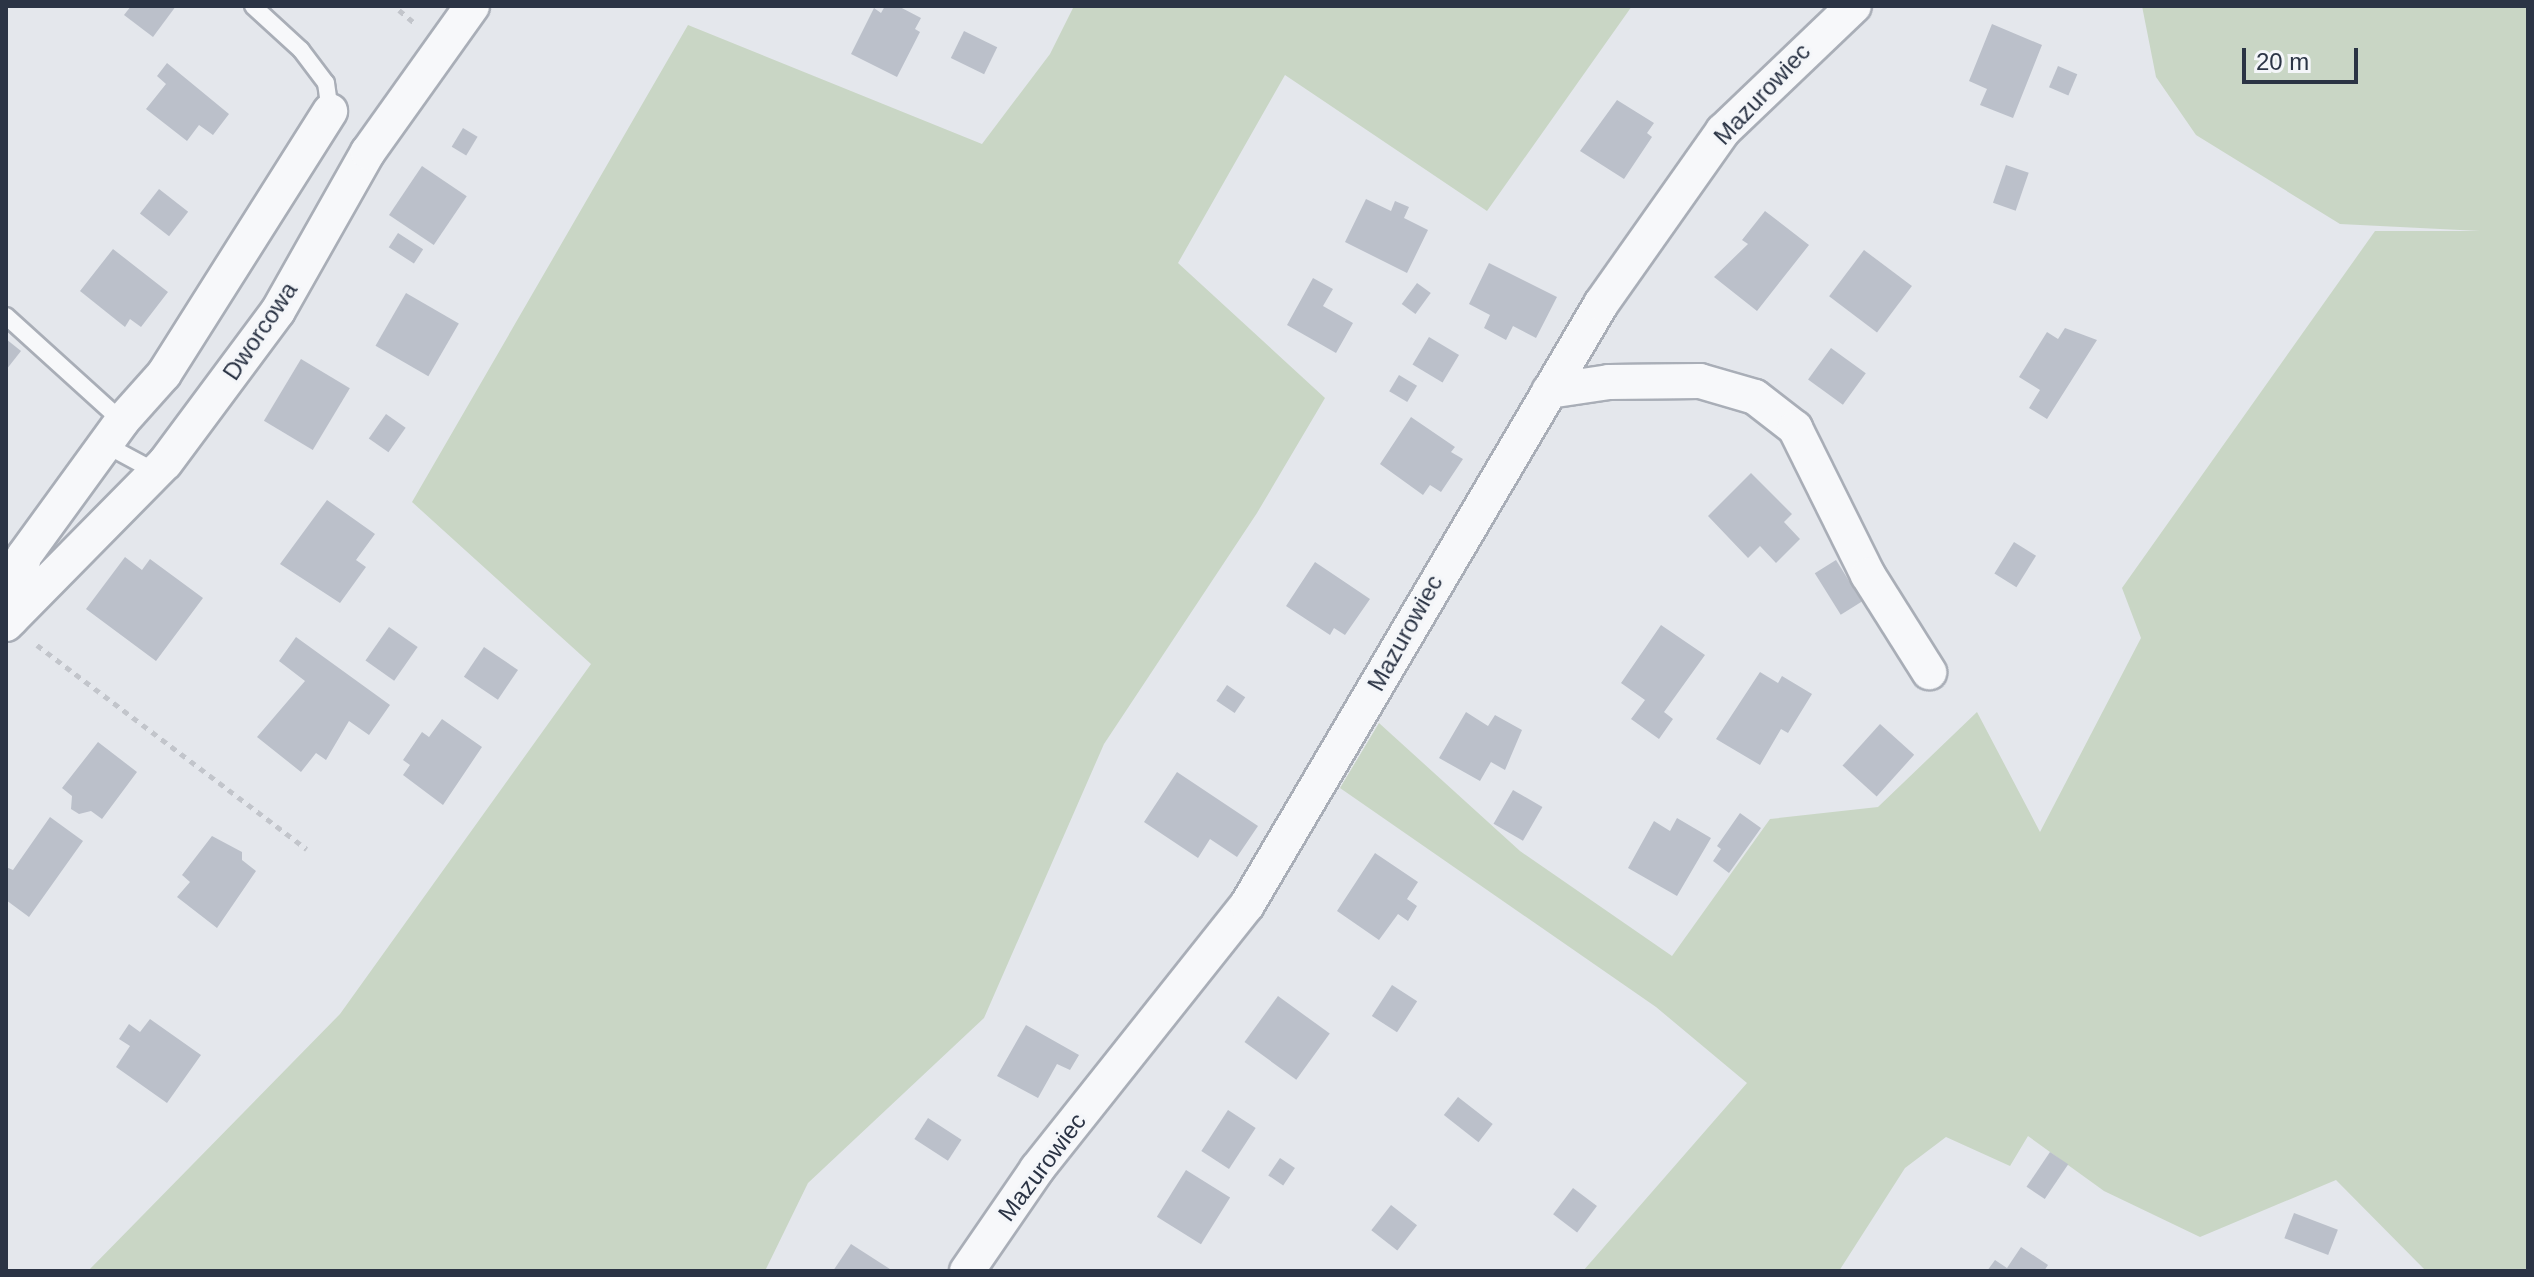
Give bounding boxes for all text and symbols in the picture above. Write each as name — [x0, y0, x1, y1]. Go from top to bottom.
scale bar — [2246, 32, 2362, 82]
street label: Mazurowiec — [1708, 37, 1816, 151]
text: 20 m — [2256, 48, 2309, 75]
street label: Dworcowa — [217, 277, 303, 385]
street label: Mazurowiec — [1361, 570, 1449, 696]
street label: Mazurowiec — [992, 1107, 1092, 1227]

